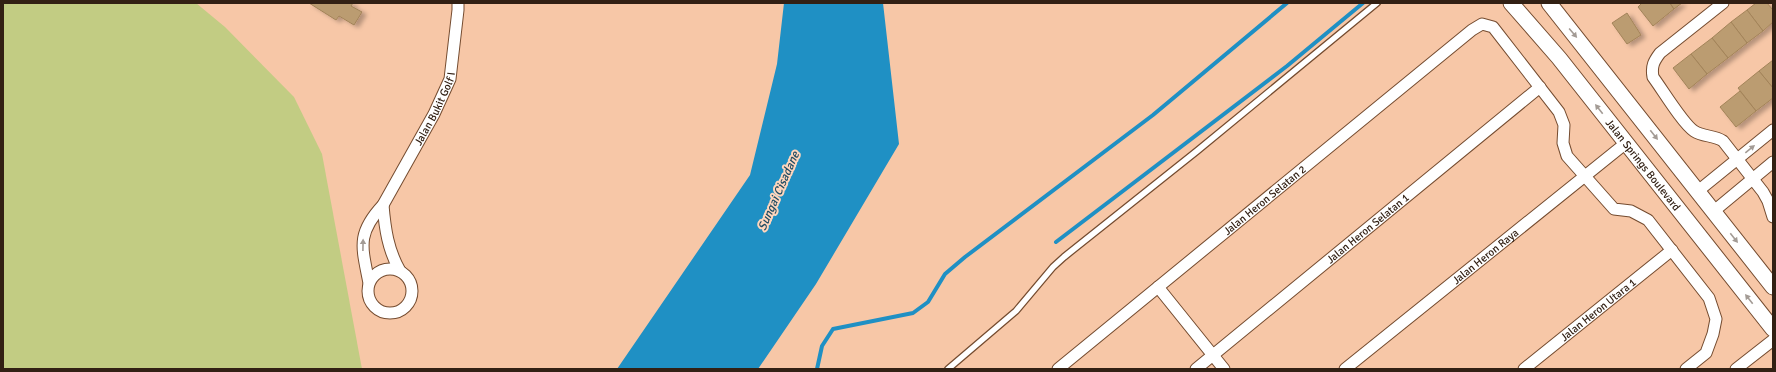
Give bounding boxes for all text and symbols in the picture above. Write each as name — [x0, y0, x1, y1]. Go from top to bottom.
one-way arrow — [1569, 28, 1577, 39]
street label: Jalan Bukit Golf I — [411, 71, 457, 147]
one-way arrow — [1595, 103, 1603, 114]
street label: Jalan Springs Boulevard — [1603, 116, 1684, 213]
one-way arrow — [1649, 130, 1658, 141]
one-way arrow — [1744, 144, 1755, 153]
water label: Sungai Cisadane — [755, 148, 804, 233]
street label: Jalan Heron Selatan 2 — [1221, 162, 1308, 237]
street label: Jalan Heron Selatan 1 — [1324, 191, 1412, 266]
street label: Jalan Heron Raya — [1450, 225, 1521, 287]
one-way arrow — [1730, 232, 1738, 243]
one-way arrow — [360, 238, 366, 251]
street label: Jalan Heron Utara 1 — [1558, 275, 1638, 344]
one-way arrow — [1745, 293, 1753, 304]

